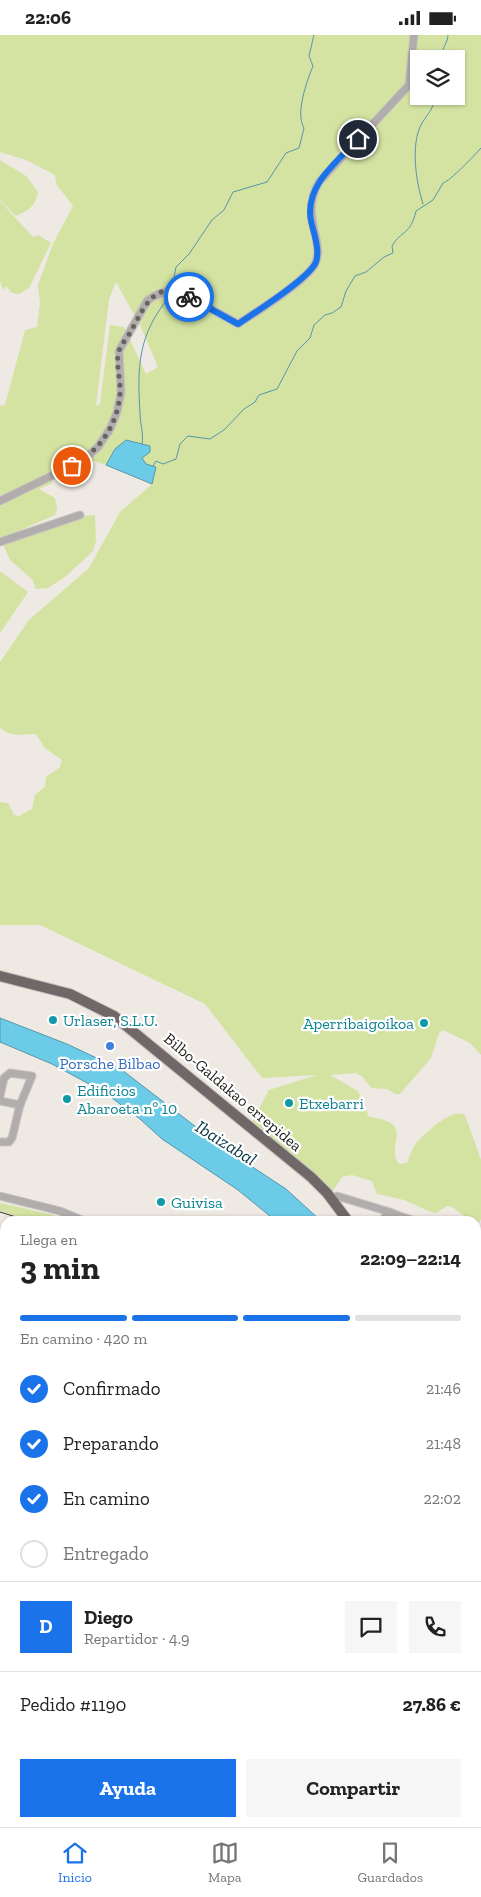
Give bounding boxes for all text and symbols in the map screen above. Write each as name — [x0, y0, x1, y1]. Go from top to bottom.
text: 22:06 — [25, 6, 71, 29]
map controls — [410, 50, 465, 105]
button: layers — [410, 50, 465, 105]
pin — [337, 118, 379, 160]
icon: home — [344, 125, 372, 153]
courier — [164, 272, 214, 322]
icon: bike — [175, 283, 203, 311]
pin — [51, 445, 93, 487]
icon: bag — [58, 452, 86, 480]
place label: Urlaser, S.L.U. — [63, 1011, 158, 1030]
marker: Urlaser, S.L.U. — [47, 1014, 59, 1026]
place label: Aperribaigoikoa — [303, 1014, 414, 1033]
marker: Aperribaigoikoa — [418, 1017, 430, 1029]
street label: Bilbo-Galdakao errepidea — [160, 1029, 306, 1155]
marker: Porsche Bilbao — [104, 1040, 116, 1052]
place label: Porsche Bilbao — [59, 1054, 161, 1073]
place label: Edificios Abaroeta nº 10 — [77, 1081, 177, 1118]
marker: Edificios Abaroeta nº 10 — [61, 1093, 73, 1105]
place label: Etxebarri — [299, 1094, 365, 1113]
marker: Etxebarri — [283, 1097, 295, 1109]
water label: Ibaizabal — [191, 1116, 261, 1170]
place label: Guivisa — [171, 1193, 223, 1212]
marker: Guivisa — [155, 1196, 167, 1208]
text: Llega en — [20, 1230, 77, 1249]
text: 22:09–22:14 — [360, 1247, 461, 1270]
text: 3 min — [20, 1249, 100, 1287]
text: En camino · 420 m — [20, 1329, 147, 1348]
icon: check — [20, 1375, 48, 1403]
text: Confirmado — [63, 1377, 160, 1400]
text: 21:46 — [426, 1379, 461, 1398]
icon: check — [20, 1430, 48, 1458]
text: Preparando — [63, 1432, 159, 1455]
text: 21:48 — [426, 1434, 461, 1453]
icon: check — [20, 1485, 48, 1513]
text: En camino — [63, 1487, 150, 1510]
text: 22:02 — [423, 1489, 461, 1508]
text: Entregado — [63, 1542, 149, 1565]
button: chat — [345, 1601, 397, 1653]
button: phone — [409, 1601, 461, 1653]
text: Diego — [84, 1606, 133, 1629]
text: D — [39, 1615, 53, 1638]
text: Repartidor · 4.9 — [84, 1629, 190, 1648]
text: Pedido #1190 — [20, 1693, 127, 1716]
text: 27.86 € — [403, 1693, 461, 1716]
button: Ayuda — [20, 1759, 236, 1817]
button: Compartir — [246, 1759, 461, 1817]
tab: Inicio — [58, 1839, 92, 1886]
tab: Mapa — [208, 1839, 241, 1886]
tab: Guardados — [357, 1839, 423, 1886]

